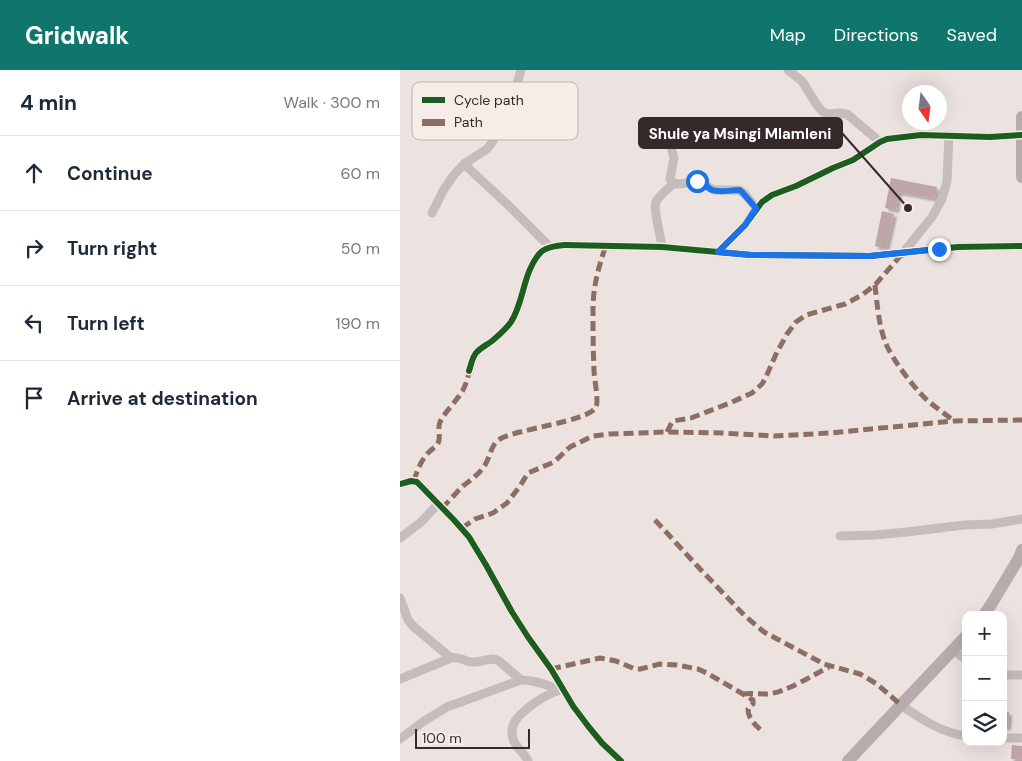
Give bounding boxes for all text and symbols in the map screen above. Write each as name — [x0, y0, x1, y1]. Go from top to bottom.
text: Gridwalk — [25, 20, 129, 51]
text: Map — [770, 23, 806, 47]
text: Directions — [834, 23, 919, 47]
text: Saved — [947, 23, 997, 47]
legend — [412, 82, 578, 140]
north arrow — [902, 85, 947, 130]
text: 4 min — [20, 89, 77, 117]
text: Cycle path — [454, 91, 524, 109]
text: Walk · 300 m — [283, 92, 380, 113]
text: Path — [454, 113, 483, 131]
callout: Shule ya Msingi Mlamleni — [639, 118, 842, 148]
text: Shule ya Msingi Mlamleni — [649, 124, 831, 144]
icon: ahead — [20, 159, 48, 187]
text: Continue — [67, 161, 153, 186]
text: 60 m — [340, 163, 380, 184]
route start — [686, 170, 709, 193]
icon: right — [20, 234, 48, 262]
text: Turn right — [67, 236, 157, 261]
text: 50 m — [341, 238, 380, 259]
route end — [928, 238, 951, 261]
icon: left — [20, 309, 48, 337]
text: Turn left — [67, 311, 145, 336]
text: 190 m — [336, 313, 380, 334]
icon: arrive — [20, 384, 48, 412]
text: Arrive at destination — [67, 386, 258, 411]
map controls — [962, 611, 1007, 746]
button: + — [962, 611, 1007, 656]
button: − — [962, 656, 1007, 701]
button: layers — [962, 701, 1007, 746]
scale bar — [415, 726, 530, 749]
text: 100 m — [422, 729, 462, 747]

